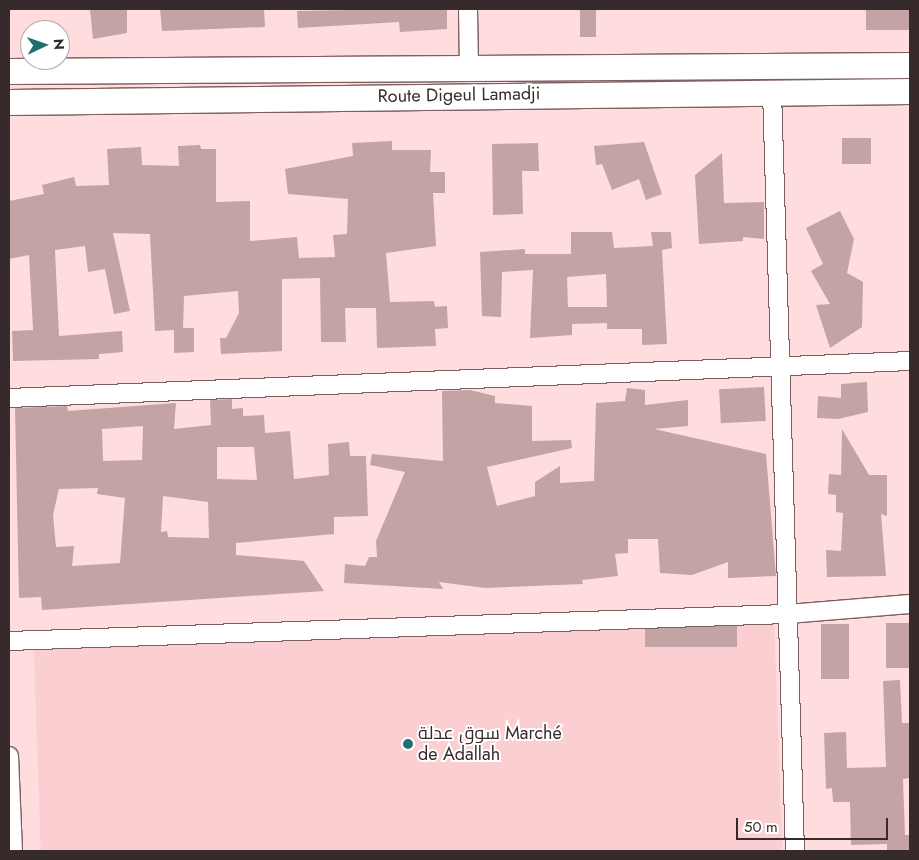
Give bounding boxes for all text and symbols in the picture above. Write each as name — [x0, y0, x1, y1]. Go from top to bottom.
north arrow — [20, 20, 70, 70]
text: N — [49, 38, 69, 50]
street label: Route Digeul Lamadji — [377, 83, 541, 107]
place label: سوق عدلة Marché de Adallah — [418, 723, 562, 766]
marker: سوق عدلة Marché de Adallah — [402, 738, 414, 750]
scale bar — [739, 808, 892, 840]
text: 50 m — [744, 816, 778, 838]

